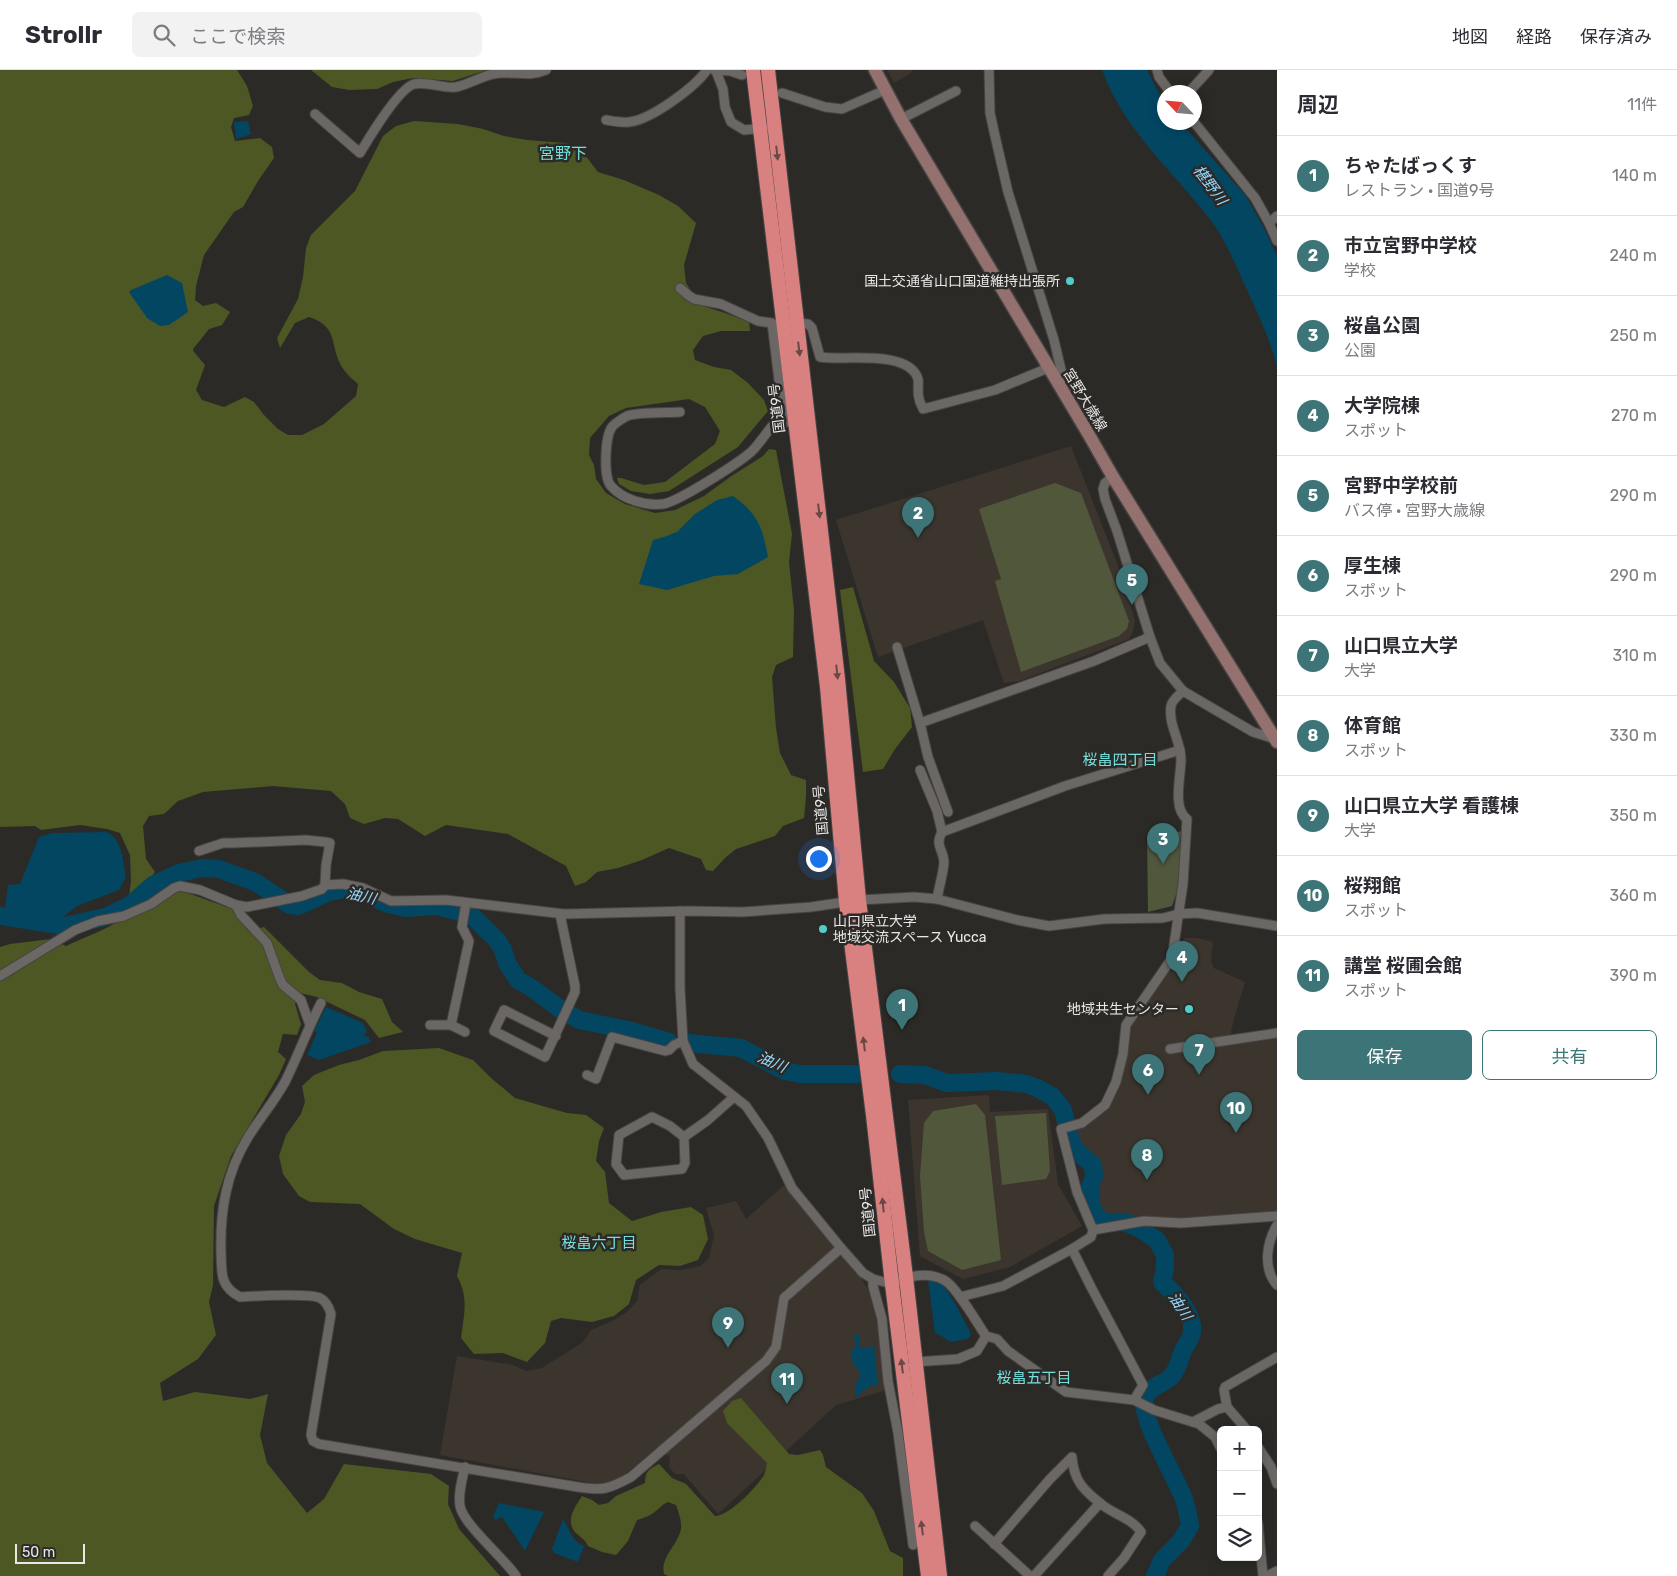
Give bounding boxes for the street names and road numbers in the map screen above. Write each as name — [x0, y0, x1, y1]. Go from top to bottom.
street label: 宮野大歳線 — [1060, 366, 1110, 434]
street label: 国道9号 — [765, 382, 789, 434]
street label: 国道9号 — [810, 784, 832, 836]
street label: 国道9号 — [857, 1186, 879, 1238]

